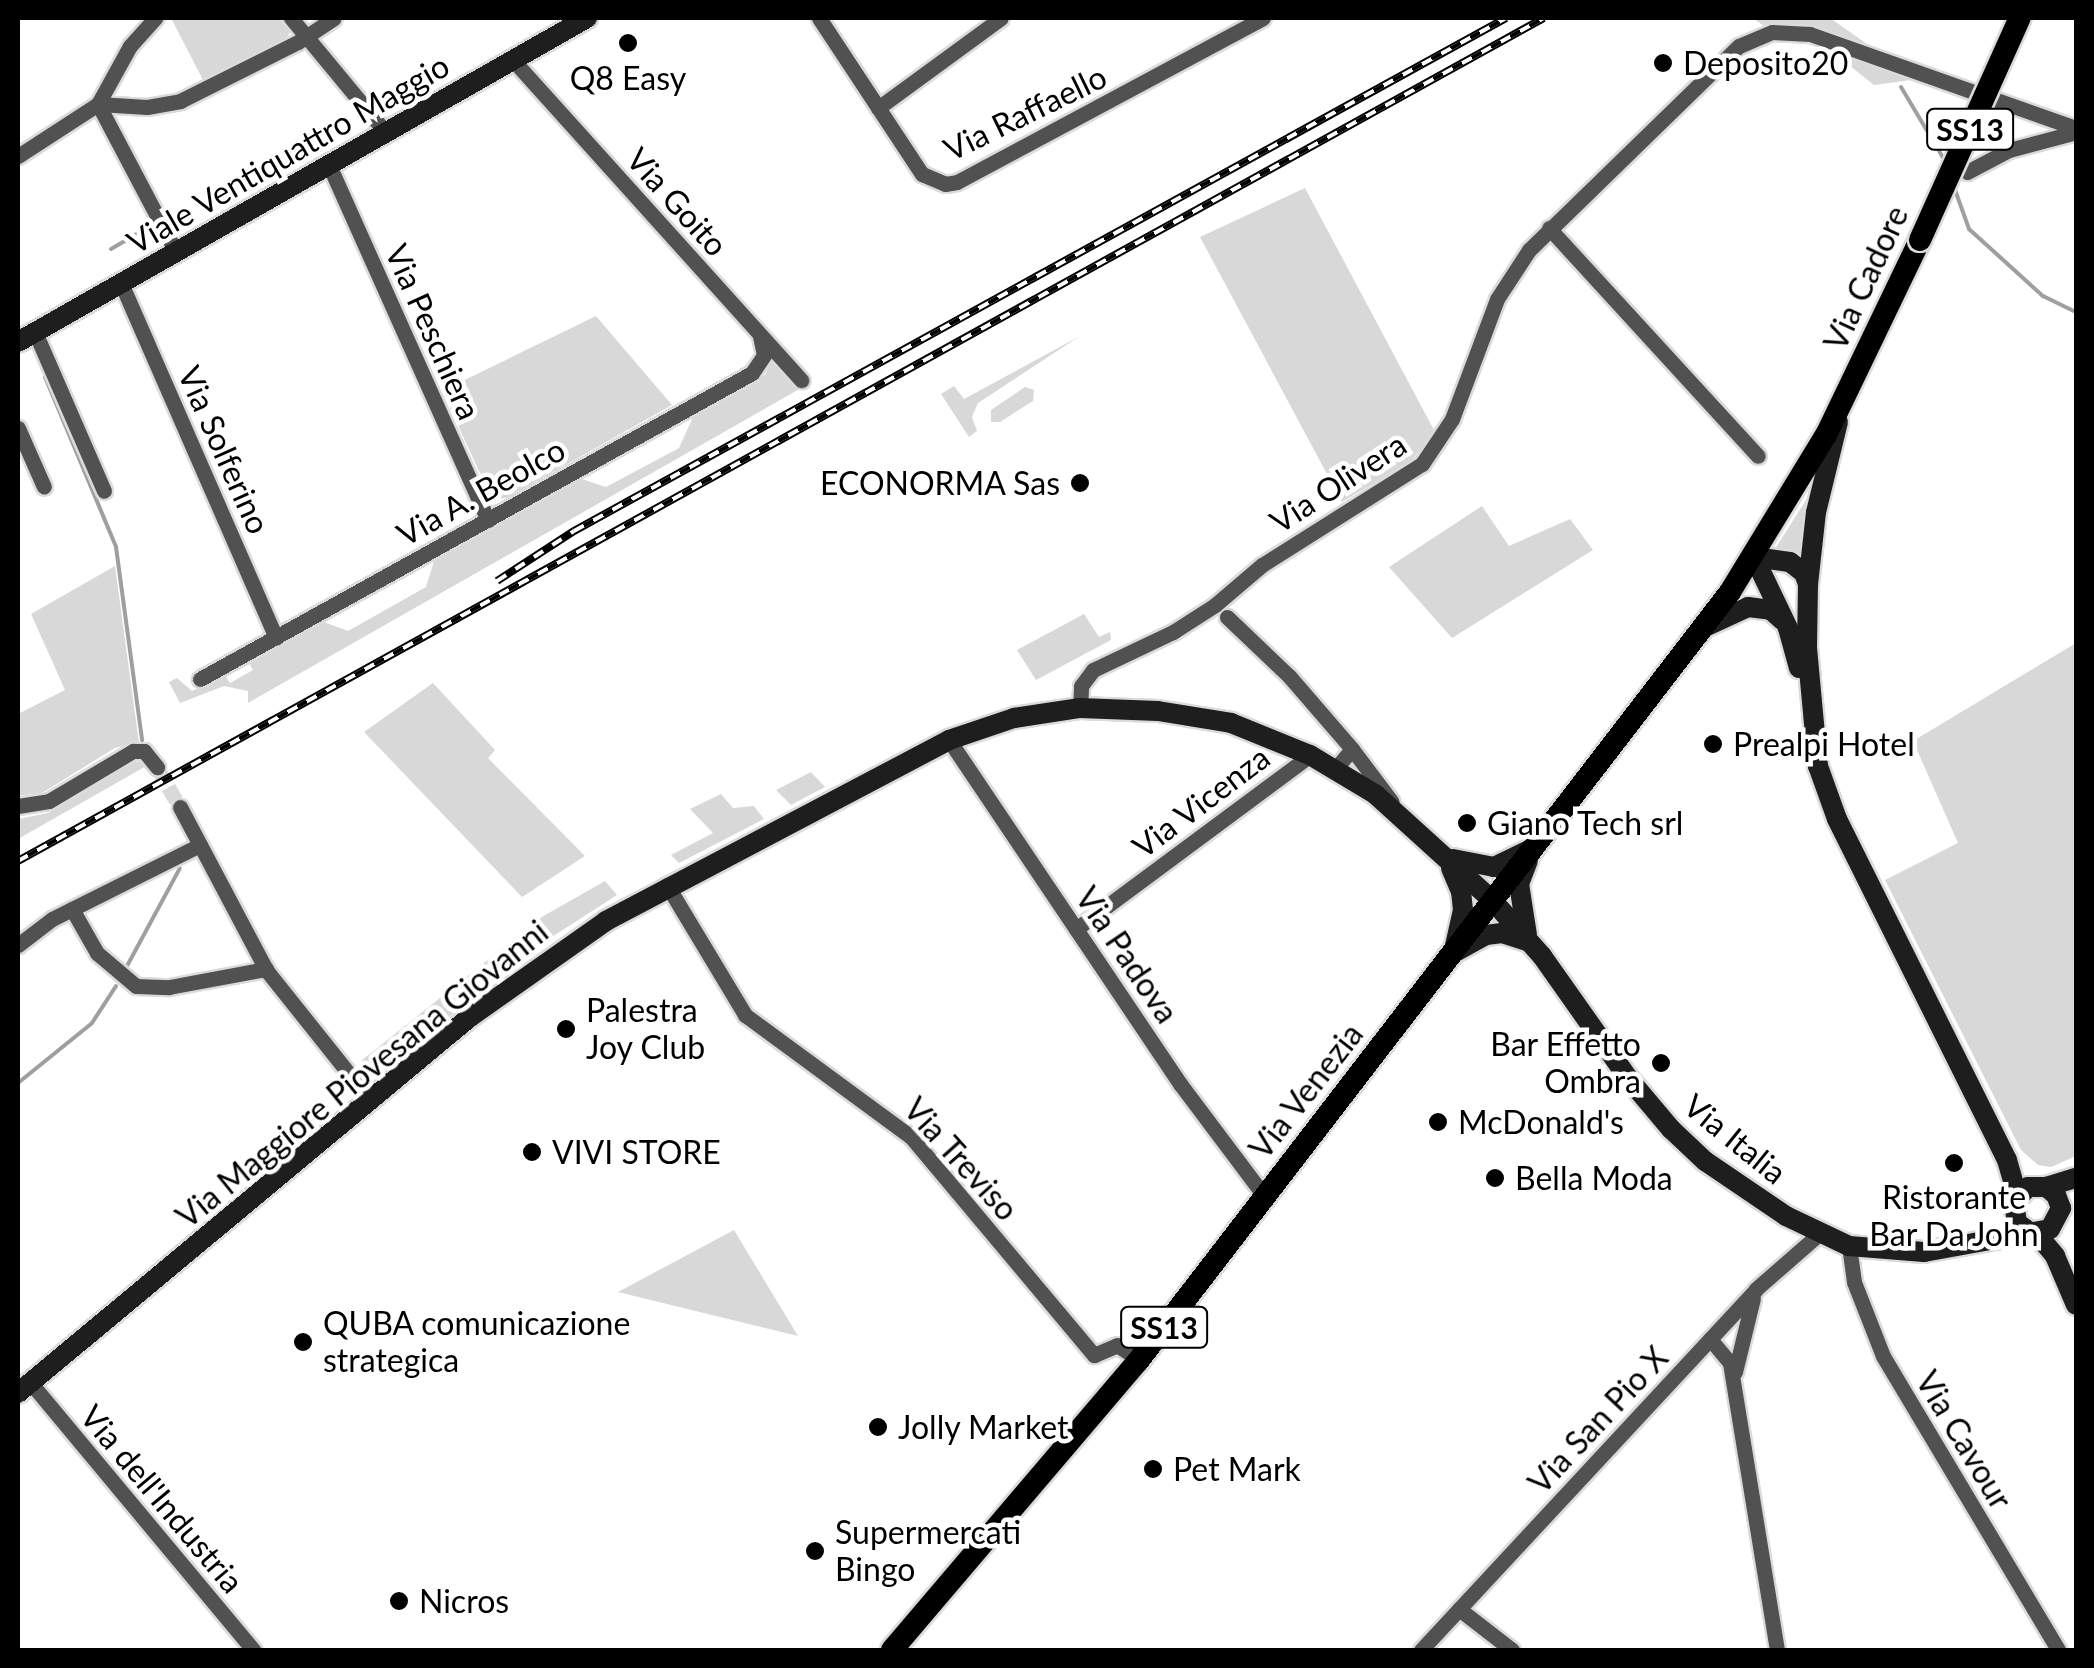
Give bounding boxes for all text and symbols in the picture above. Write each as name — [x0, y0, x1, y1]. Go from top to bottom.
marker: Q8 Easy — [617, 32, 639, 54]
place label: Deposito20 — [1683, 44, 1848, 82]
street label: Viale Ventiquattro Maggio — [120, 46, 456, 262]
marker: Deposito20 — [1652, 52, 1674, 74]
street label: Via Raffaello — [937, 57, 1113, 169]
place label: Q8 Easy — [570, 59, 686, 97]
road number: SS13 — [1925, 104, 2015, 154]
street label: Via Goito — [619, 140, 735, 264]
street label: Via Cadore — [1816, 200, 1916, 356]
street label: Via Peschiera — [377, 239, 489, 425]
street label: Via Solferino — [170, 360, 278, 540]
street label: Via Olivera — [1263, 425, 1413, 541]
street label: Via A. Beolco — [390, 430, 572, 554]
place label: ECONORMA Sas — [819, 464, 1060, 502]
marker: ECONORMA Sas — [1069, 472, 1091, 494]
place label: Prealpi Hotel — [1733, 725, 1915, 763]
marker: Prealpi Hotel — [1702, 733, 1724, 755]
street label: Via Vicenza — [1124, 738, 1278, 866]
place label: Giano Tech srl — [1487, 804, 1684, 842]
marker: Giano Tech srl — [1456, 812, 1478, 834]
street label: Via Padova — [1068, 880, 1186, 1030]
street label: Via Maggiore Piovesana Giovanni — [168, 912, 556, 1236]
place label: Palestra Joy Club — [586, 992, 706, 1067]
street label: Via Venezia — [1241, 1015, 1371, 1167]
marker: Palestra Joy Club — [555, 1018, 577, 1040]
place label: Bar Effetto Ombra — [1490, 1026, 1641, 1101]
marker: Bar Effetto Ombra — [1650, 1052, 1672, 1074]
street label: Via Italia — [1676, 1086, 1794, 1192]
street label: Via Treviso — [896, 1089, 1026, 1229]
place label: McDonald's — [1458, 1103, 1624, 1141]
marker: McDonald's — [1427, 1111, 1449, 1133]
place label: VIVI STORE — [552, 1133, 721, 1171]
marker: VIVI STORE — [521, 1141, 543, 1163]
marker: Ristorante Bar Da John — [1943, 1152, 1965, 1174]
place label: Bella Moda — [1515, 1159, 1673, 1197]
marker: Bella Moda — [1484, 1167, 1506, 1189]
place label: Ristorante Bar Da John — [1869, 1179, 2039, 1254]
road number: SS13 — [1119, 1302, 1209, 1352]
place label: QUBA comunicazione strategica — [323, 1305, 631, 1380]
marker: QUBA comunicazione strategica — [292, 1331, 314, 1353]
street label: Via San Pio X — [1520, 1339, 1676, 1501]
street label: Via Cavour — [1908, 1364, 2020, 1516]
street label: Via dell'Industria — [72, 1397, 252, 1601]
place label: Jolly Market — [898, 1408, 1069, 1446]
marker: Jolly Market — [867, 1416, 889, 1438]
place label: Pet Mark — [1173, 1450, 1301, 1488]
marker: Pet Mark — [1142, 1458, 1164, 1480]
place label: Supermercati Bingo — [835, 1514, 1021, 1589]
marker: Supermercati Bingo — [804, 1540, 826, 1562]
place label: Nicros — [419, 1582, 509, 1620]
marker: Nicros — [388, 1590, 410, 1612]

